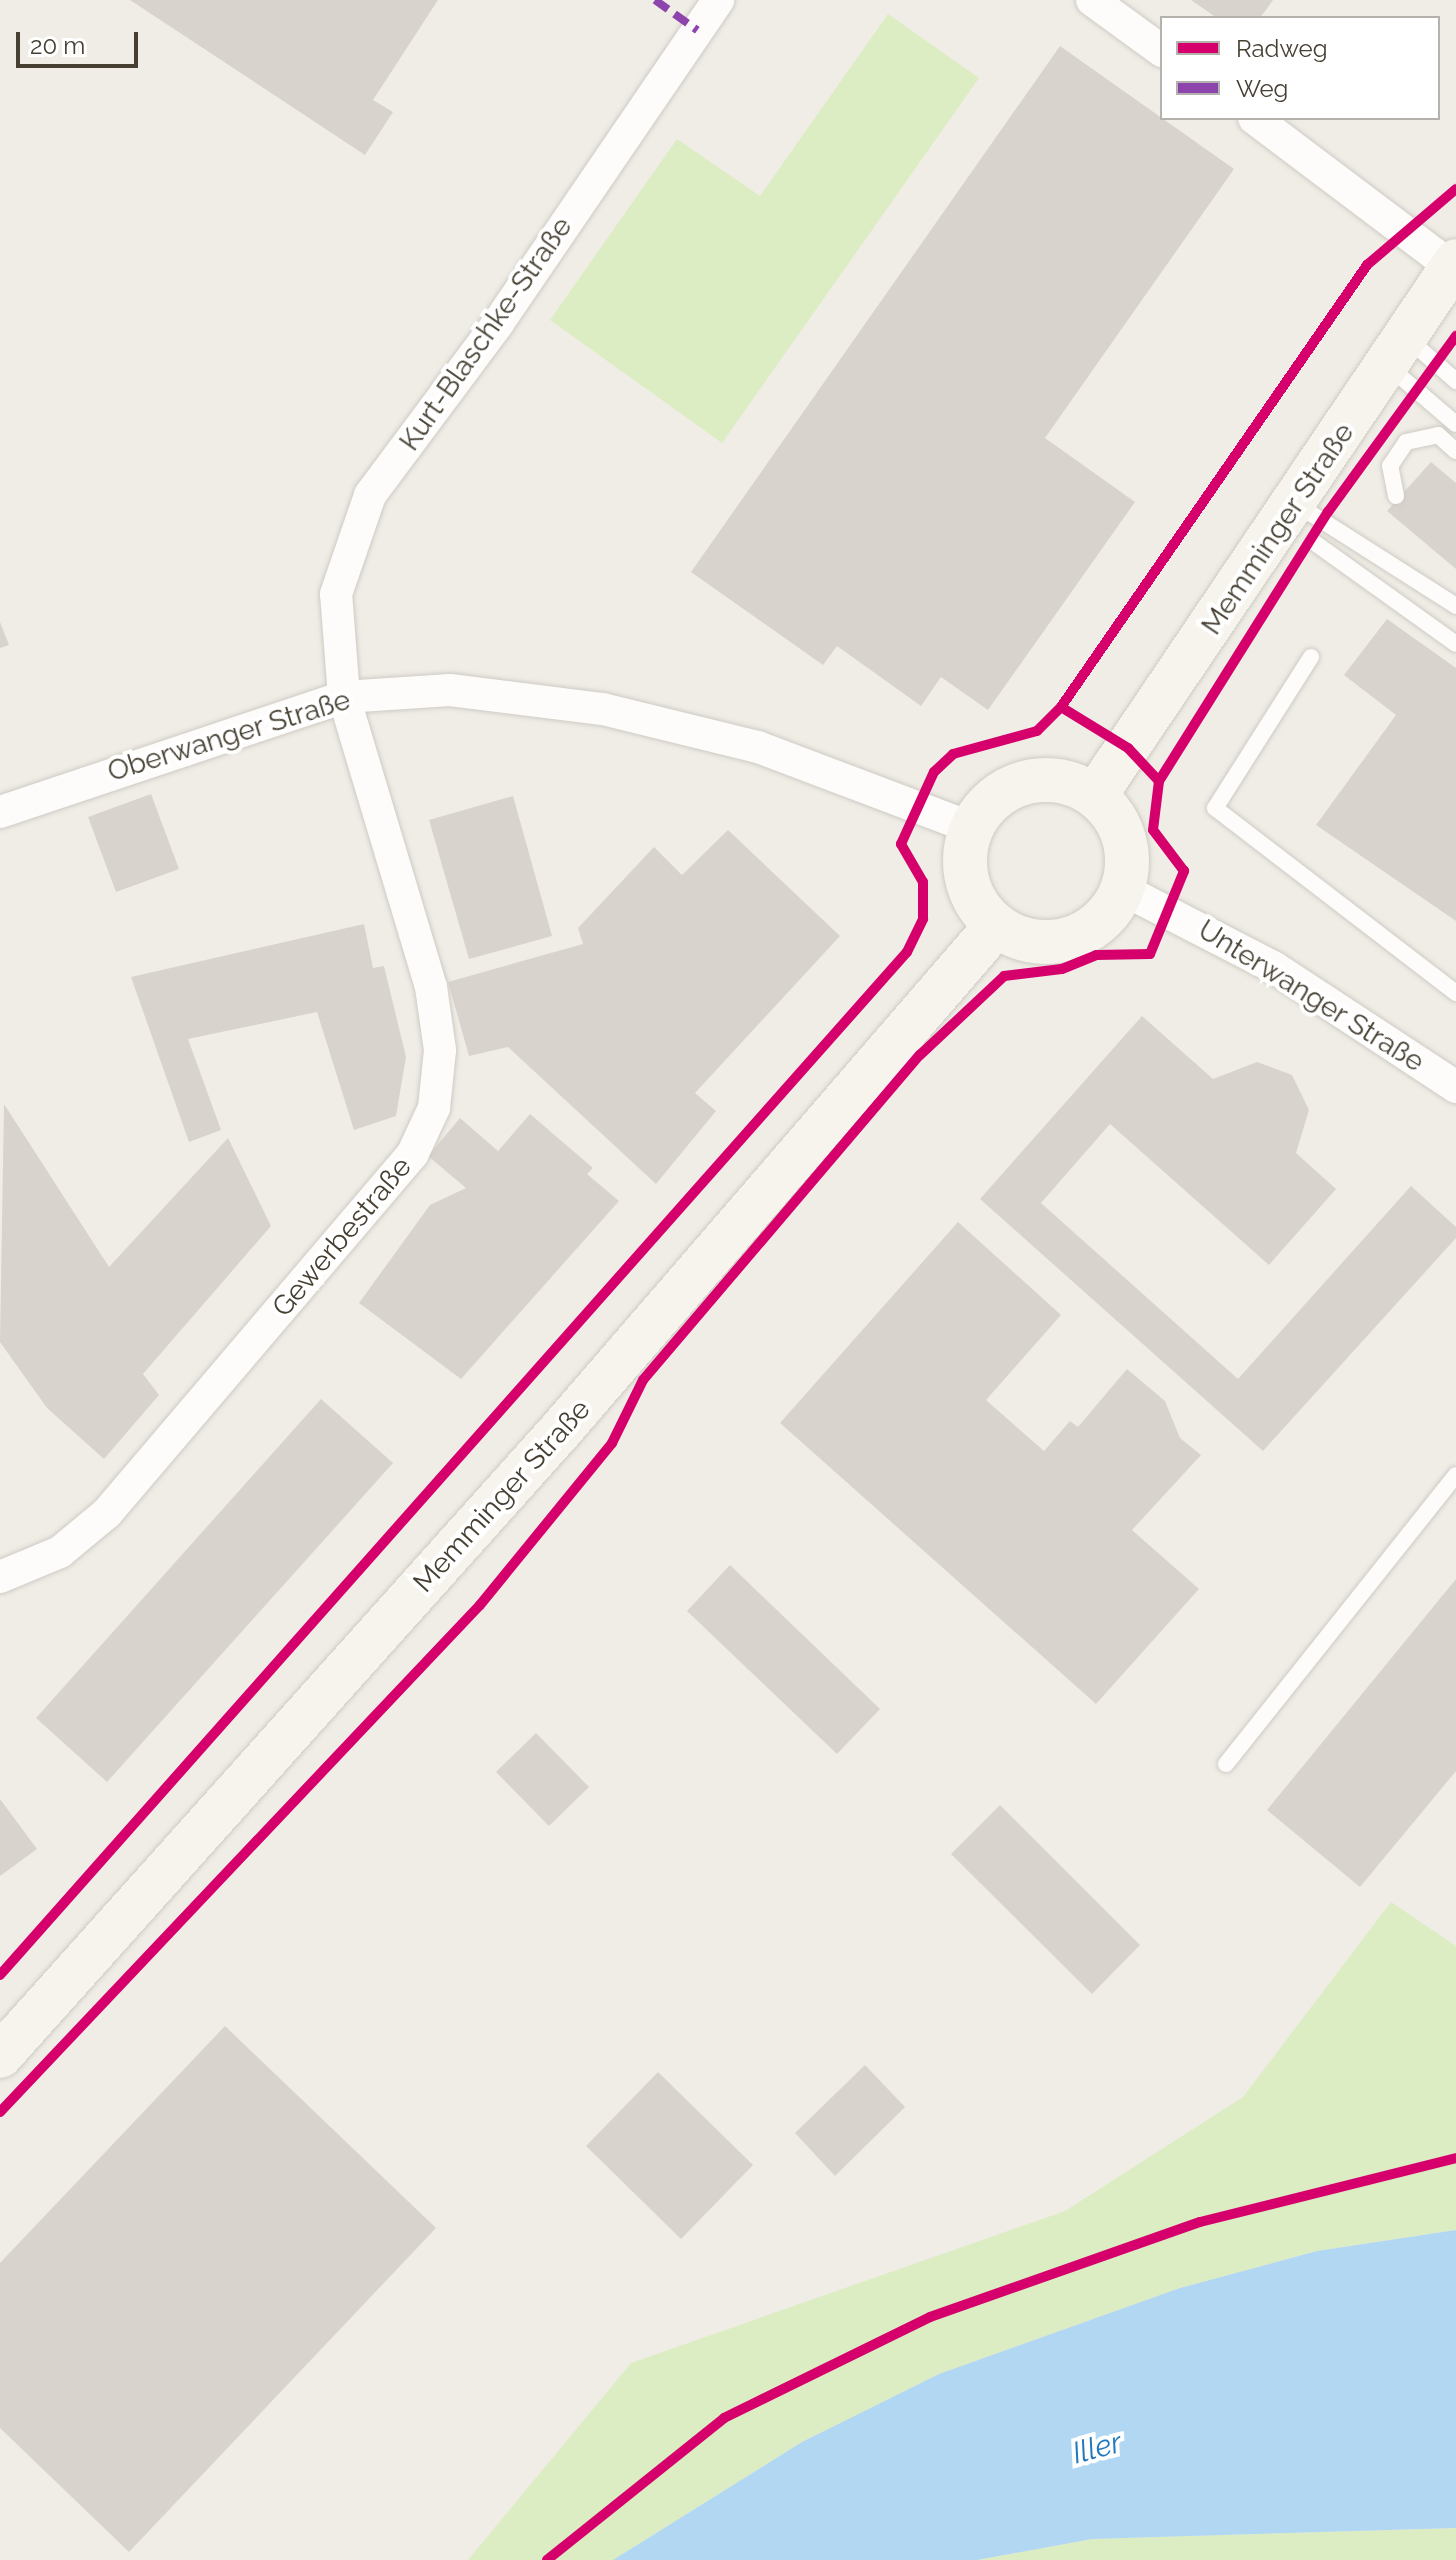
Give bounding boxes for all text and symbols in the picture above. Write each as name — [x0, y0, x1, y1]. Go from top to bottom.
scale bar — [20, 16, 142, 66]
legend — [1160, 16, 1440, 120]
text: 20 m — [30, 31, 85, 60]
text: Radweg — [1236, 34, 1328, 63]
text: Weg — [1236, 74, 1288, 103]
street label: Kurt-Blaschke-Straße — [393, 211, 579, 457]
street label: Memminger Straße — [1195, 417, 1361, 641]
street label: Oberwanger Straße — [103, 683, 355, 789]
street label: Unterwanger Straße — [1192, 913, 1430, 1079]
street label: Gewerbestraße — [265, 1150, 419, 1324]
street label: Memminger Straße — [406, 1392, 598, 1600]
water label: Iller — [1068, 2424, 1126, 2472]

